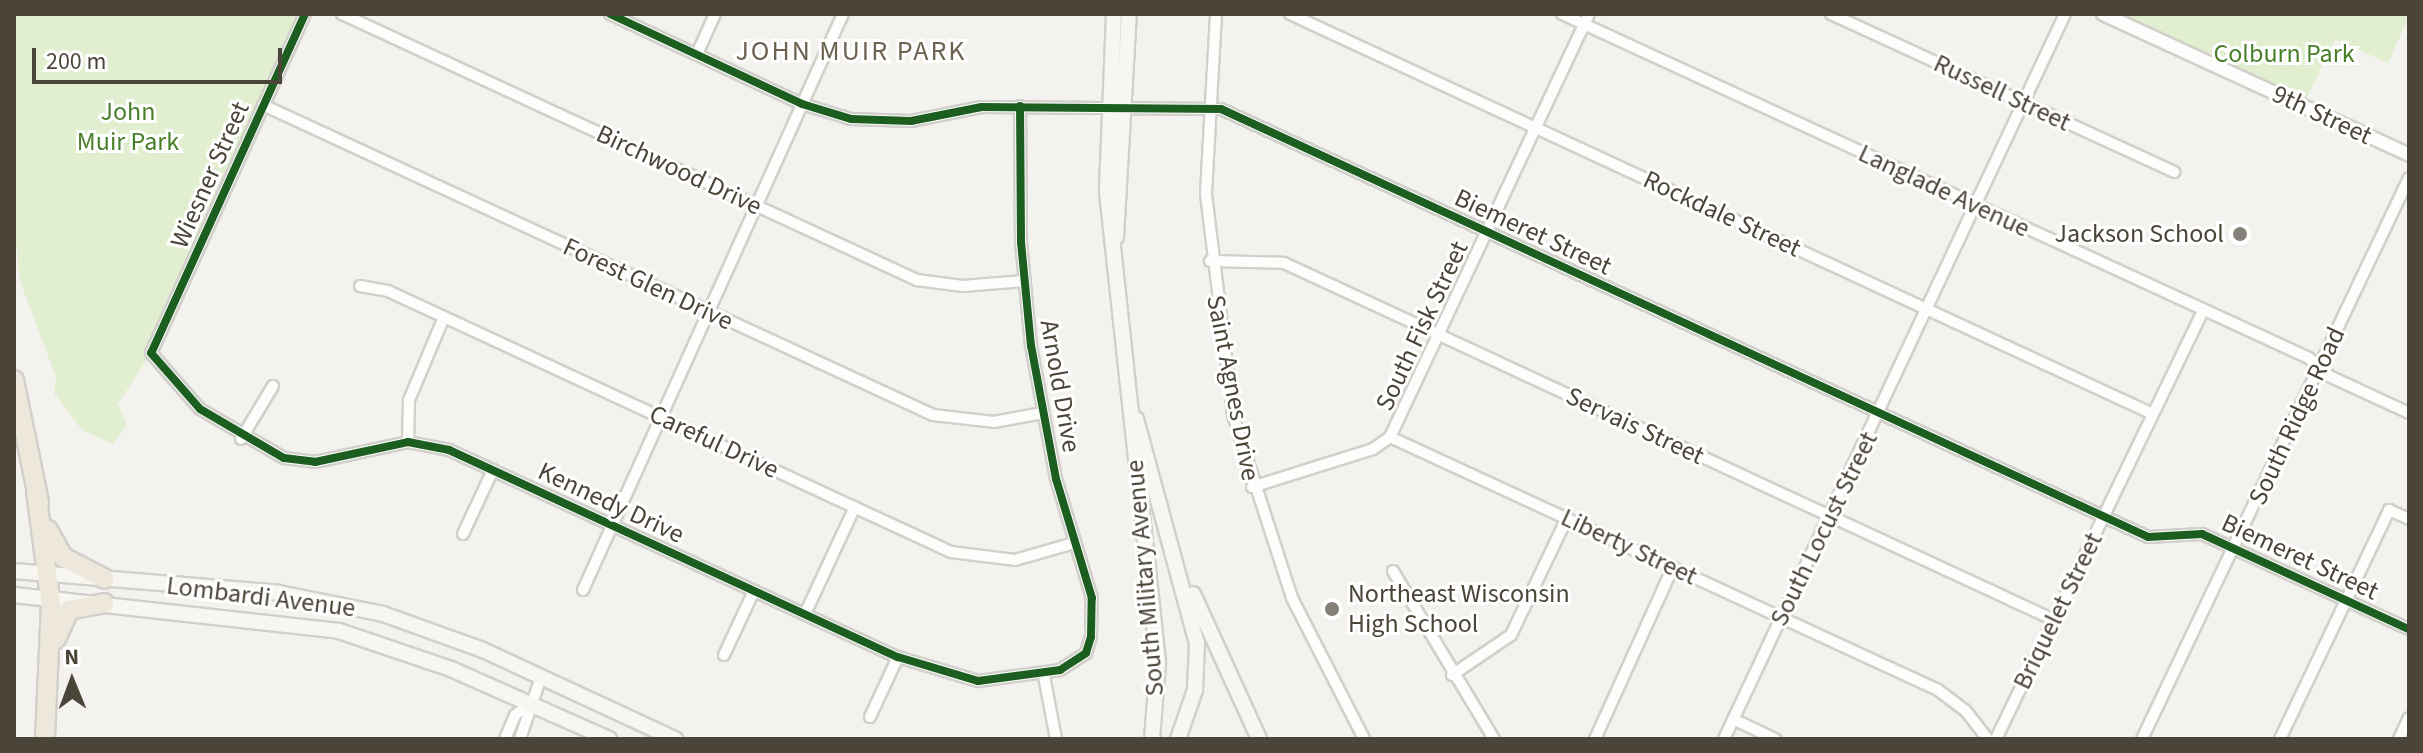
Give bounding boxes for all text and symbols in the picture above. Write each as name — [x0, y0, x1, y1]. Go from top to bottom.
scale bar — [36, 32, 286, 82]
district label: JOHN MUIR PARK — [735, 34, 967, 68]
park label: Colburn Park — [2213, 38, 2355, 70]
text: 200 m — [46, 44, 106, 79]
street label: Russell Street — [1929, 48, 2075, 138]
street label: 9th Street — [2267, 78, 2377, 152]
park label: John Muir Park — [77, 96, 179, 158]
street label: Wiesner Street — [164, 97, 256, 253]
street label: Birchwood Drive — [591, 118, 767, 222]
street label: Langlade Avenue — [1853, 138, 2035, 244]
street label: Rockdale Street — [1638, 164, 1806, 264]
street label: Biemeret Street — [1450, 182, 1616, 282]
place label: Jackson School — [2055, 218, 2224, 250]
marker: Jackson School — [2231, 225, 2249, 243]
street label: Forest Glen Drive — [558, 231, 738, 337]
street label: South Fisk Street — [1369, 236, 1475, 416]
street label: Saint Agnes Drive — [1200, 293, 1266, 483]
street label: Arnold Drive — [1033, 317, 1087, 455]
street label: South Ridge Road — [2242, 322, 2352, 510]
street label: Servais Street — [1561, 380, 1709, 472]
street label: Careful Drive — [644, 398, 784, 486]
street label: South Locust Street — [1763, 427, 1885, 631]
street label: Kennedy Drive — [533, 456, 689, 550]
street label: South Military Avenue — [1119, 459, 1171, 697]
street label: Liberty Street — [1556, 502, 1702, 592]
street label: Biemeret Street — [2217, 507, 2383, 607]
street label: Briquelet Street — [2007, 528, 2109, 694]
street label: Lombardi Avenue — [165, 570, 357, 624]
place label: Northeast Wisconsin High School — [1348, 578, 1570, 640]
marker: Northeast Wisconsin High School — [1323, 600, 1341, 618]
north arrow — [32, 641, 112, 721]
text: N — [64, 641, 79, 673]

